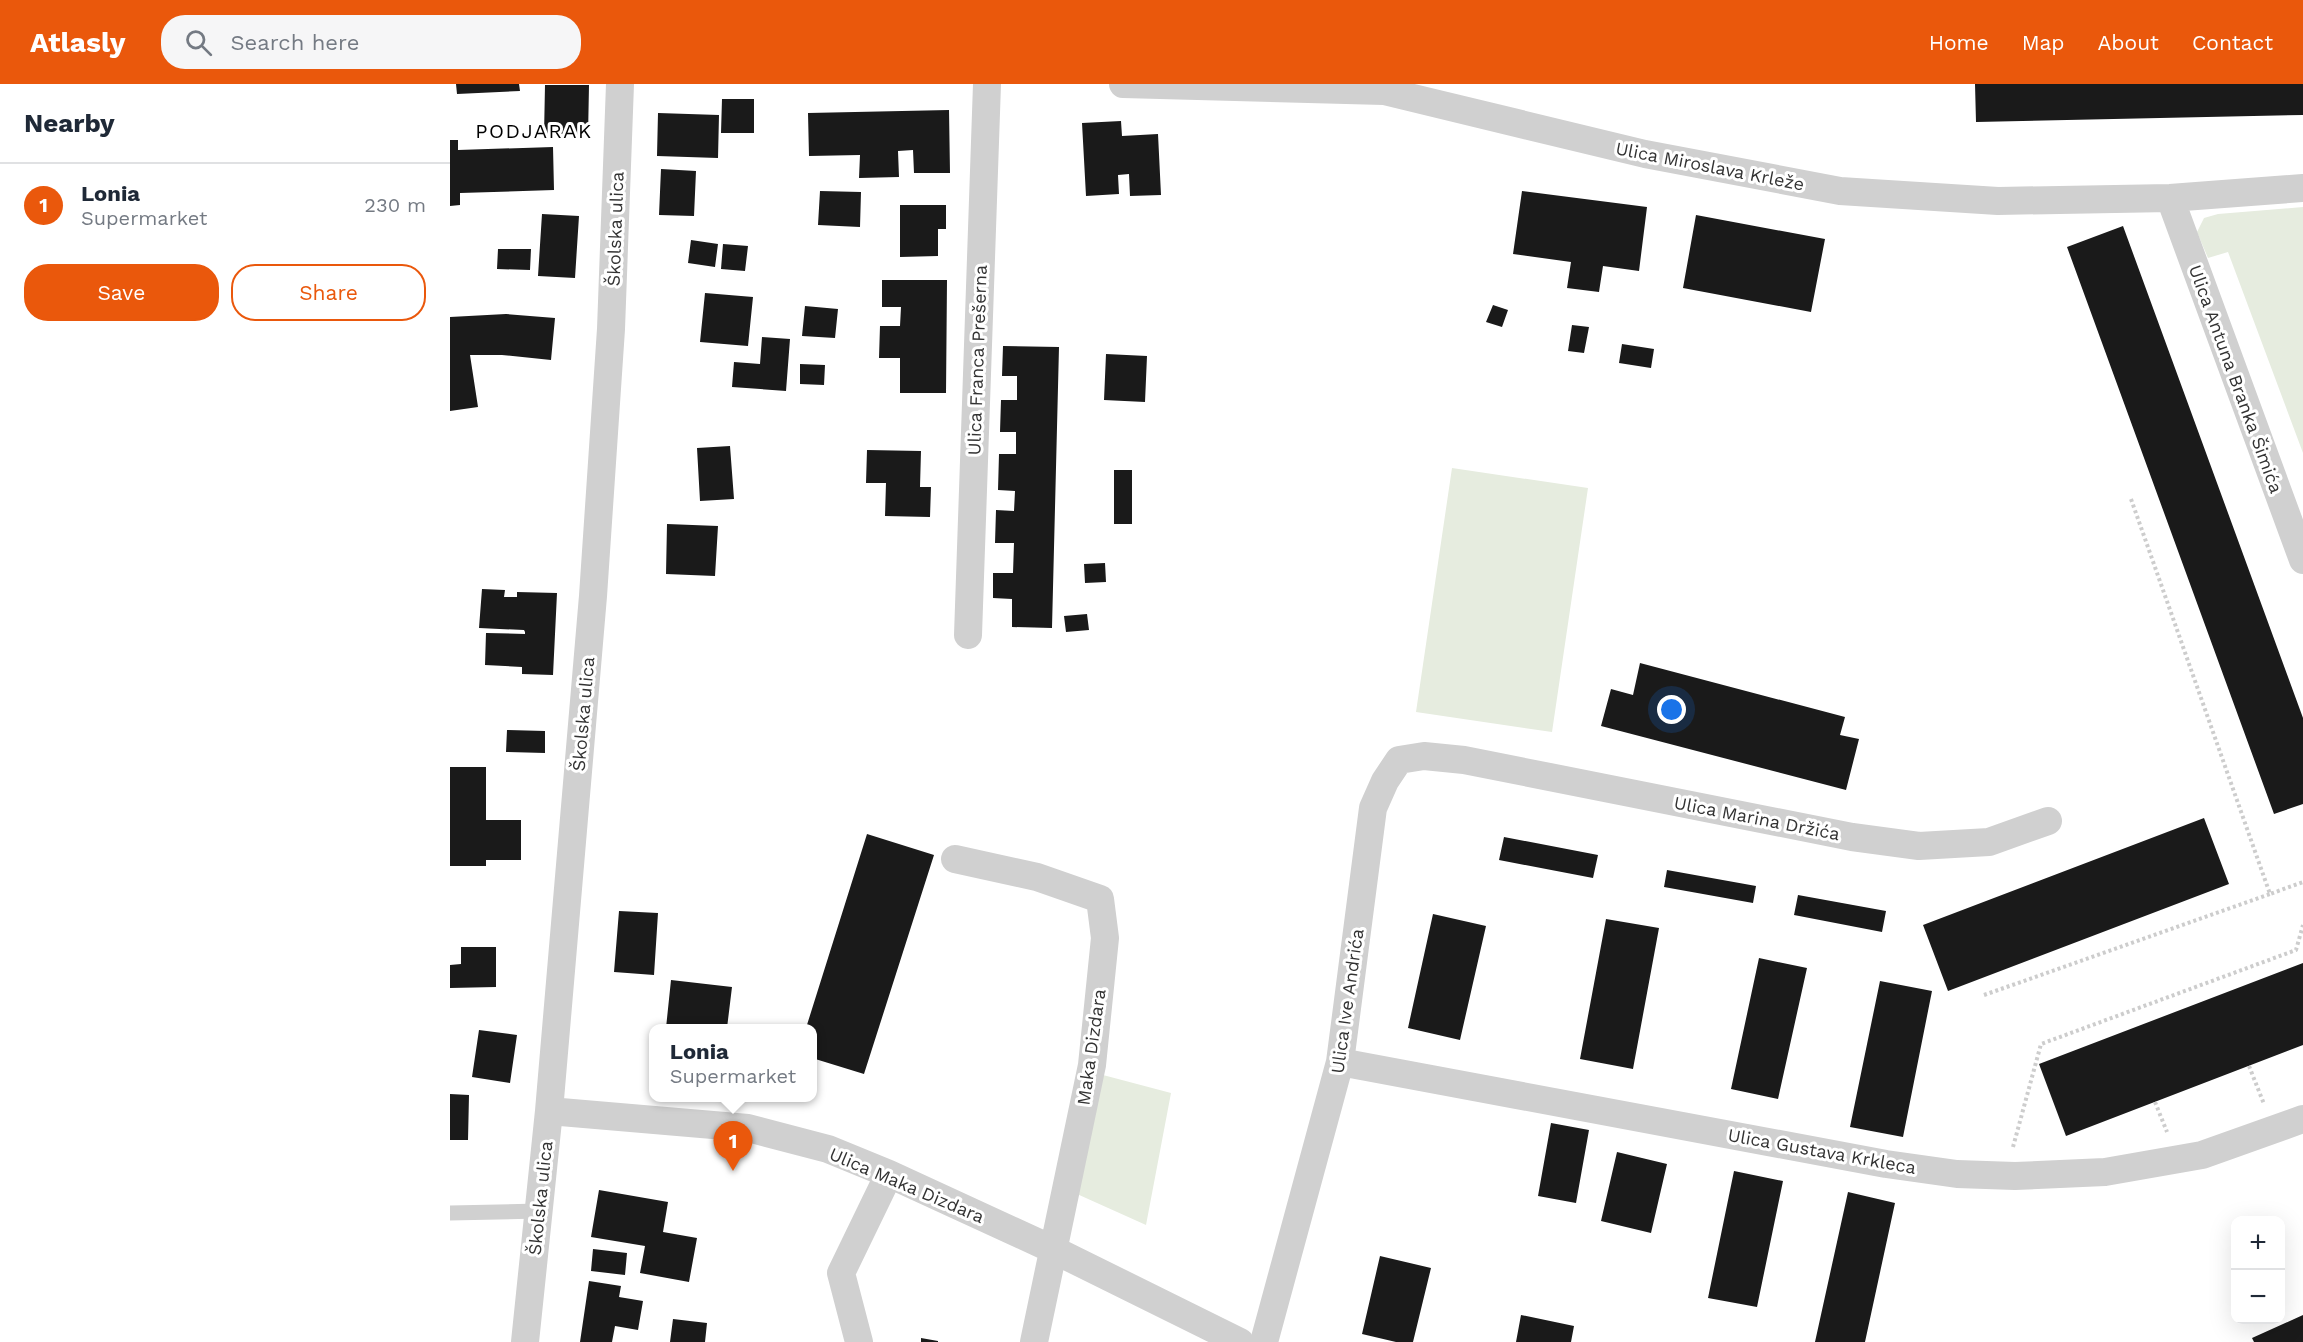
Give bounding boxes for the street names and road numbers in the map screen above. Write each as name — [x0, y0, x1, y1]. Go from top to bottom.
street label: Ulica Miroslava Krleže — [1614, 137, 1806, 195]
street label: Školska ulica — [603, 171, 627, 287]
street label: Ulica Antuna Branka Šimića — [2185, 262, 2287, 496]
street label: Ulica Franca Prešerna — [963, 264, 991, 456]
street label: Školska ulica — [568, 656, 598, 772]
street label: Ulica Marina Držića — [1672, 792, 1842, 844]
street label: Ulica Ive Andrića — [1326, 927, 1368, 1075]
street label: Maka Dizdara — [1072, 987, 1110, 1107]
street label: Ulica Gustava Krkleca — [1726, 1124, 1918, 1178]
street label: Školska ulica — [524, 1140, 556, 1256]
street label: Ulica Maka Dizdara — [826, 1143, 988, 1227]

